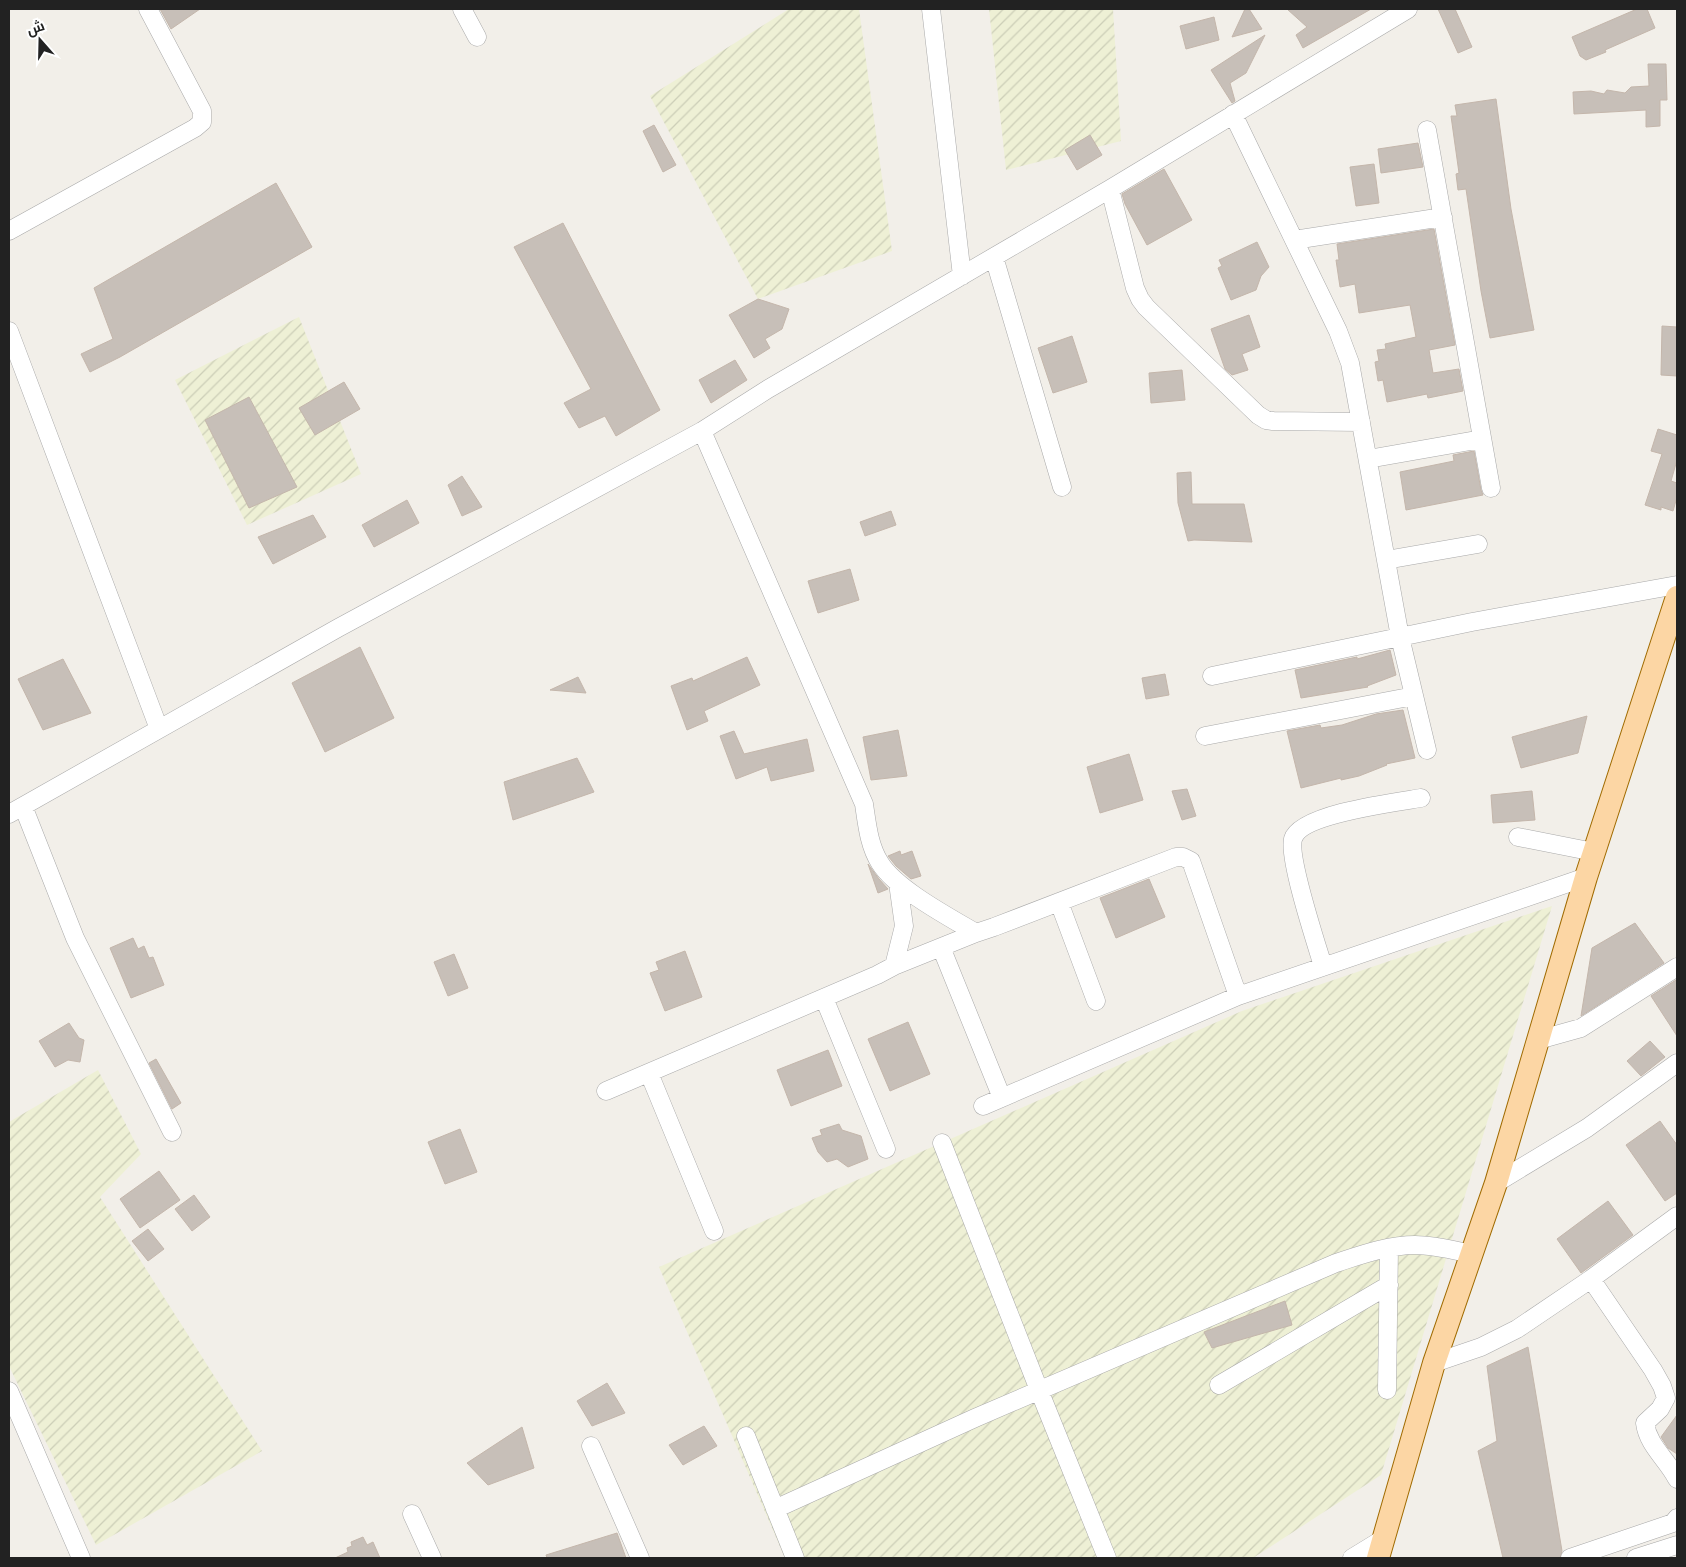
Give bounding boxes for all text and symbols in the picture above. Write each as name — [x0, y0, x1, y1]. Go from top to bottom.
north arrow — [15, 15, 65, 65]
text: ش — [24, 17, 47, 39]

